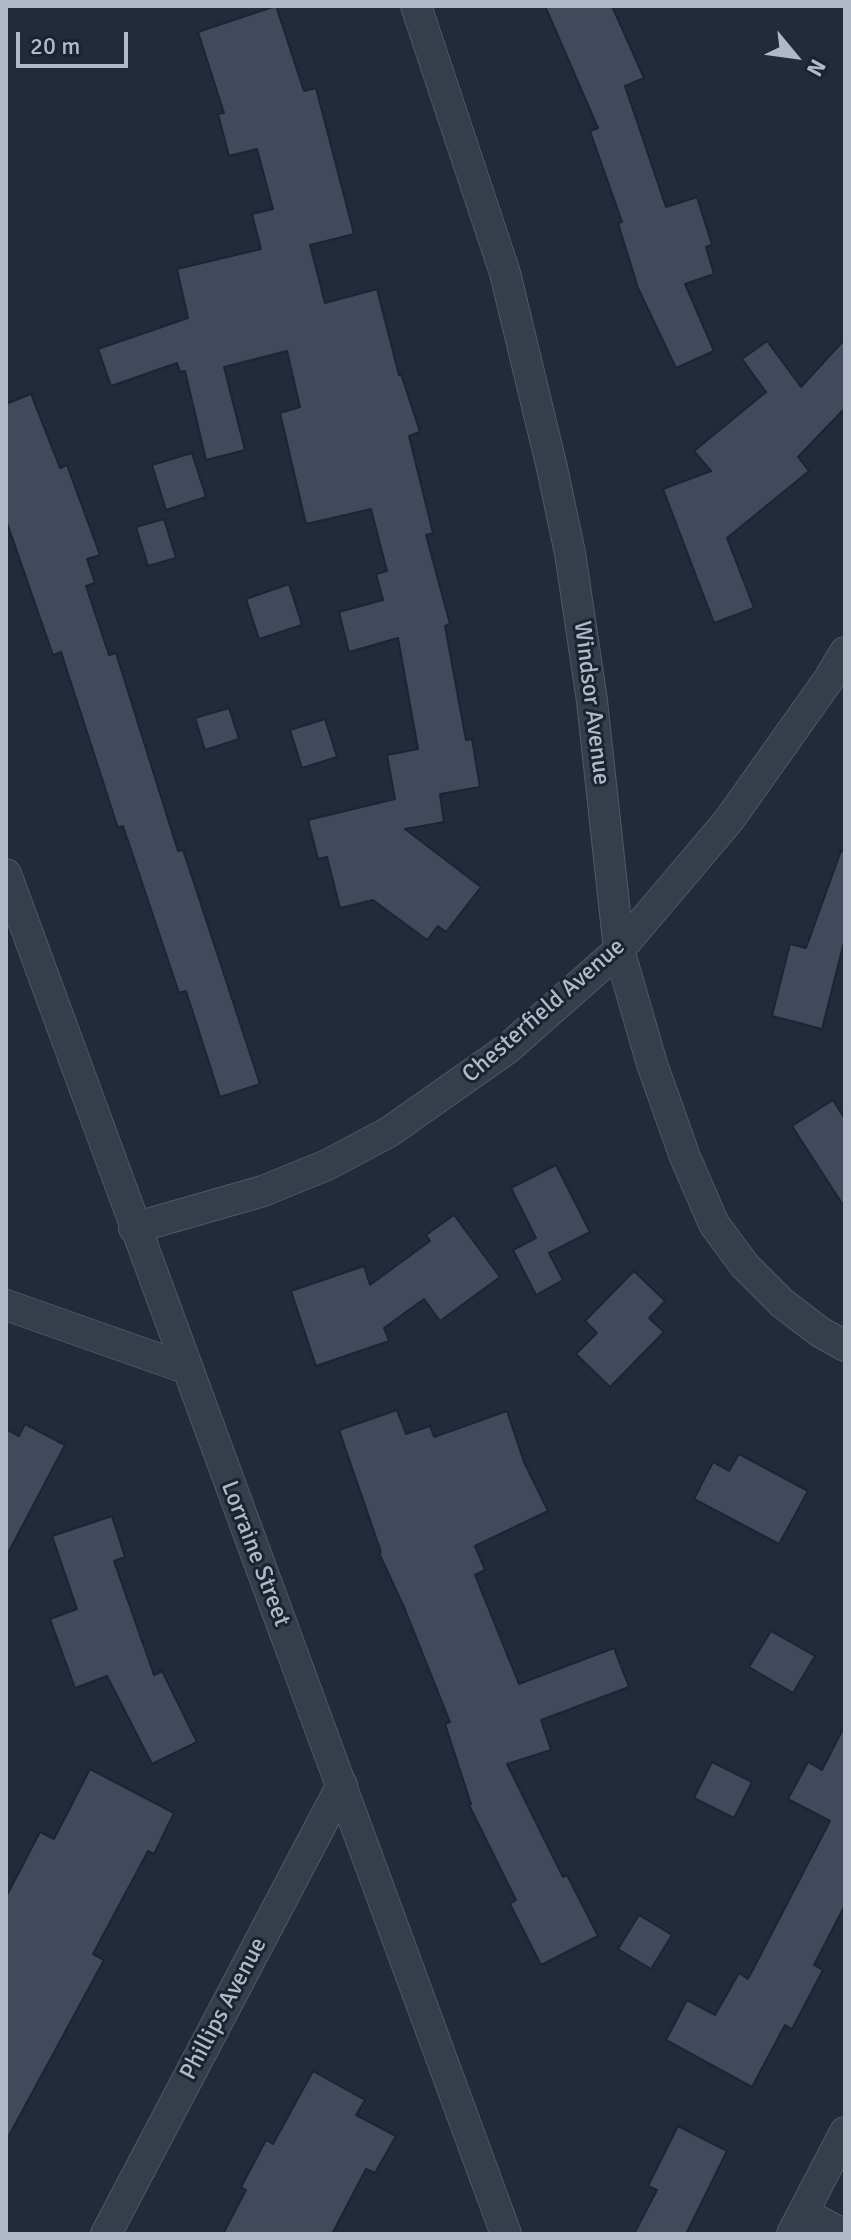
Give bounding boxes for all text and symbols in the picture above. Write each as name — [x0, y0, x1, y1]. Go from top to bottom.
scale bar — [20, 16, 132, 66]
north arrow — [755, 16, 835, 96]
text: 20 m — [30, 31, 80, 61]
text: N — [801, 55, 832, 81]
street label: Windsor Avenue — [567, 619, 615, 787]
street label: Chesterfield Avenue — [457, 933, 631, 1089]
street label: Lorraine Street — [214, 1477, 296, 1631]
street label: Phillips Avenue — [174, 1933, 274, 2085]

